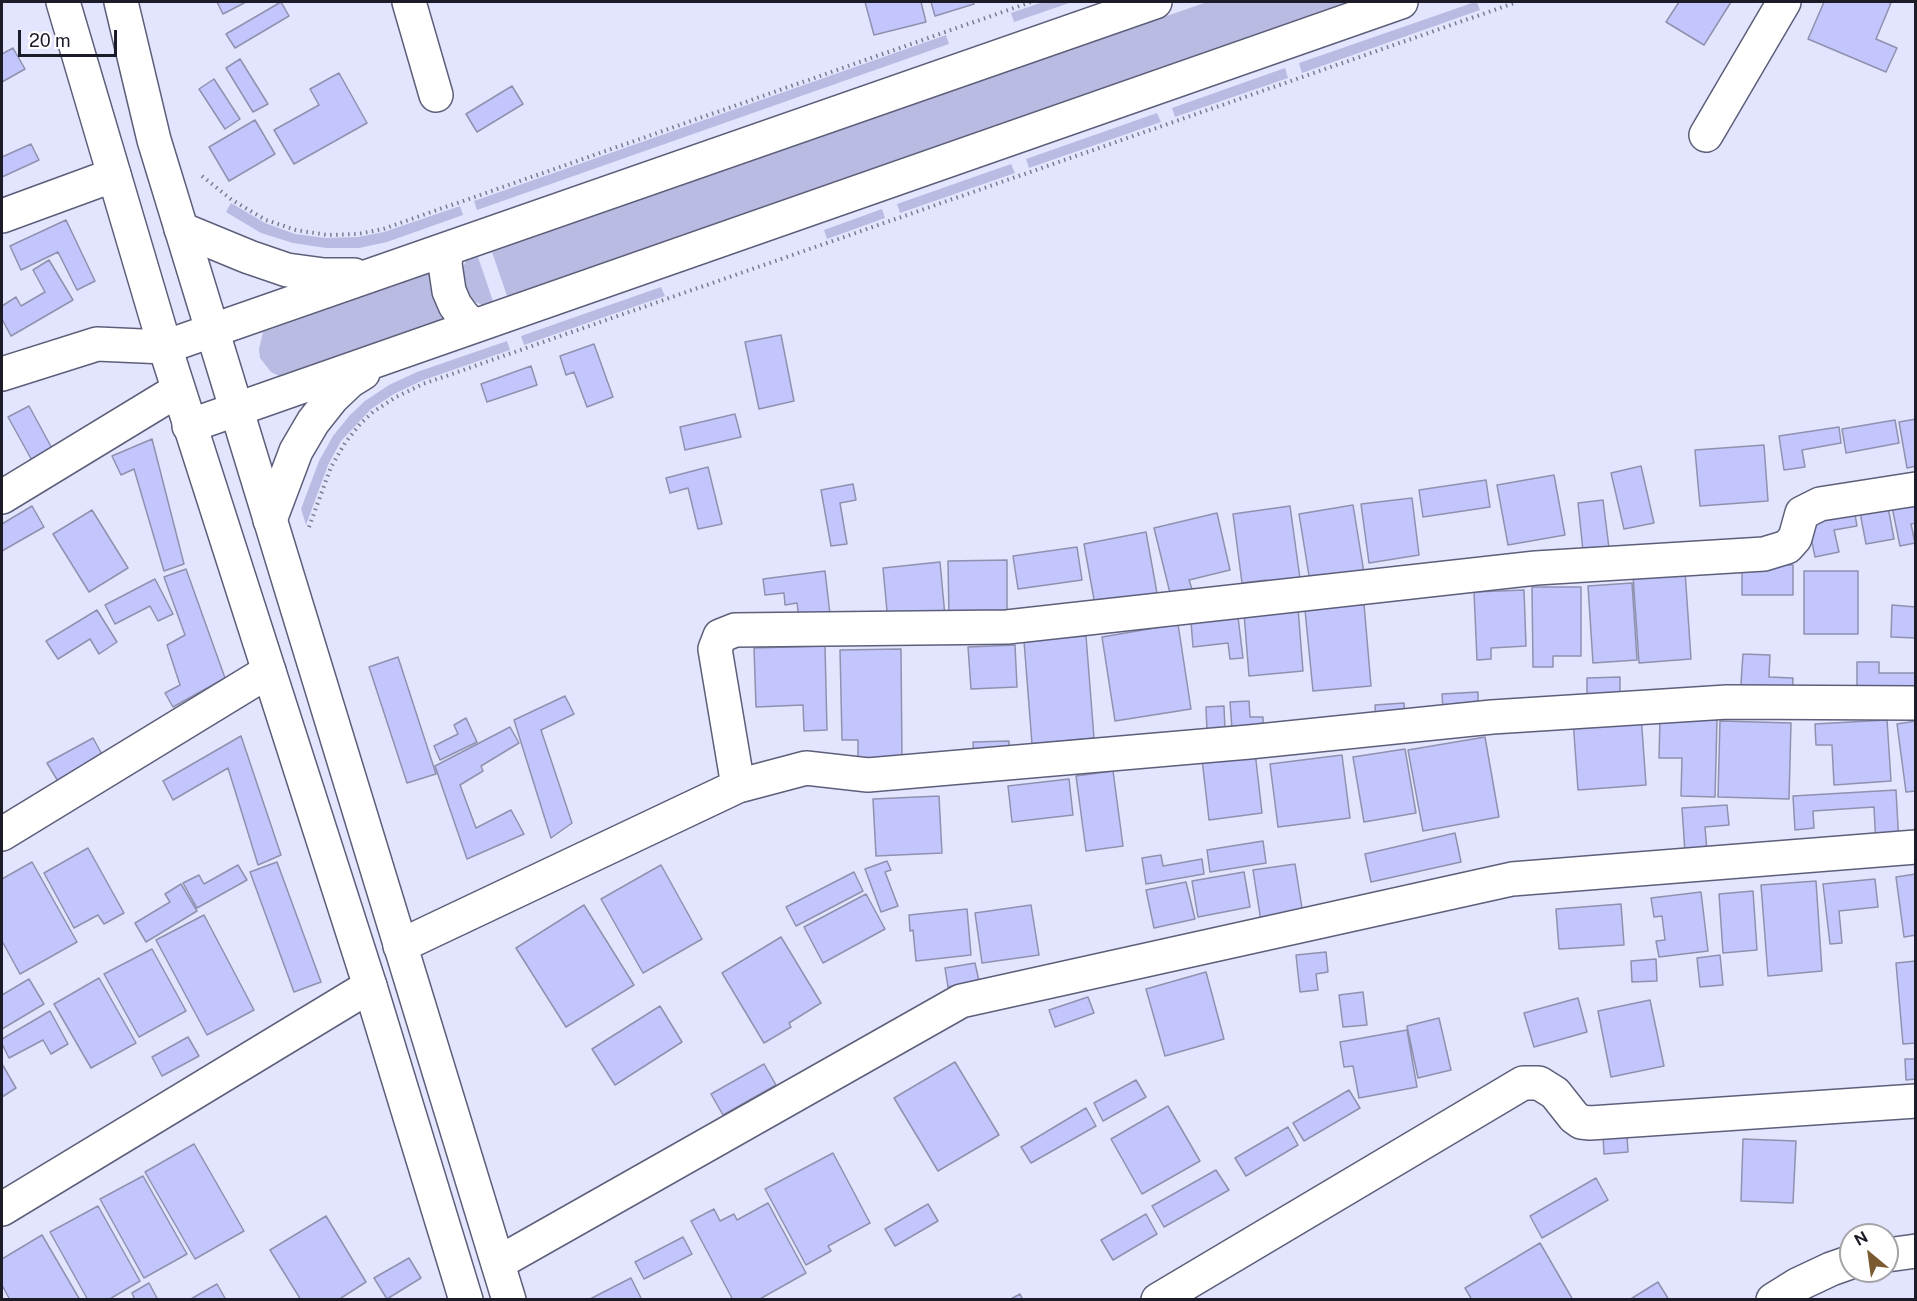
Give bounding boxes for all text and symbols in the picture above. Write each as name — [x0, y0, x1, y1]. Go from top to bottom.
scale bar — [21, 18, 120, 56]
text: 20 m — [29, 30, 71, 51]
north arrow — [1839, 1223, 1899, 1283]
text: N — [1851, 1227, 1871, 1250]

